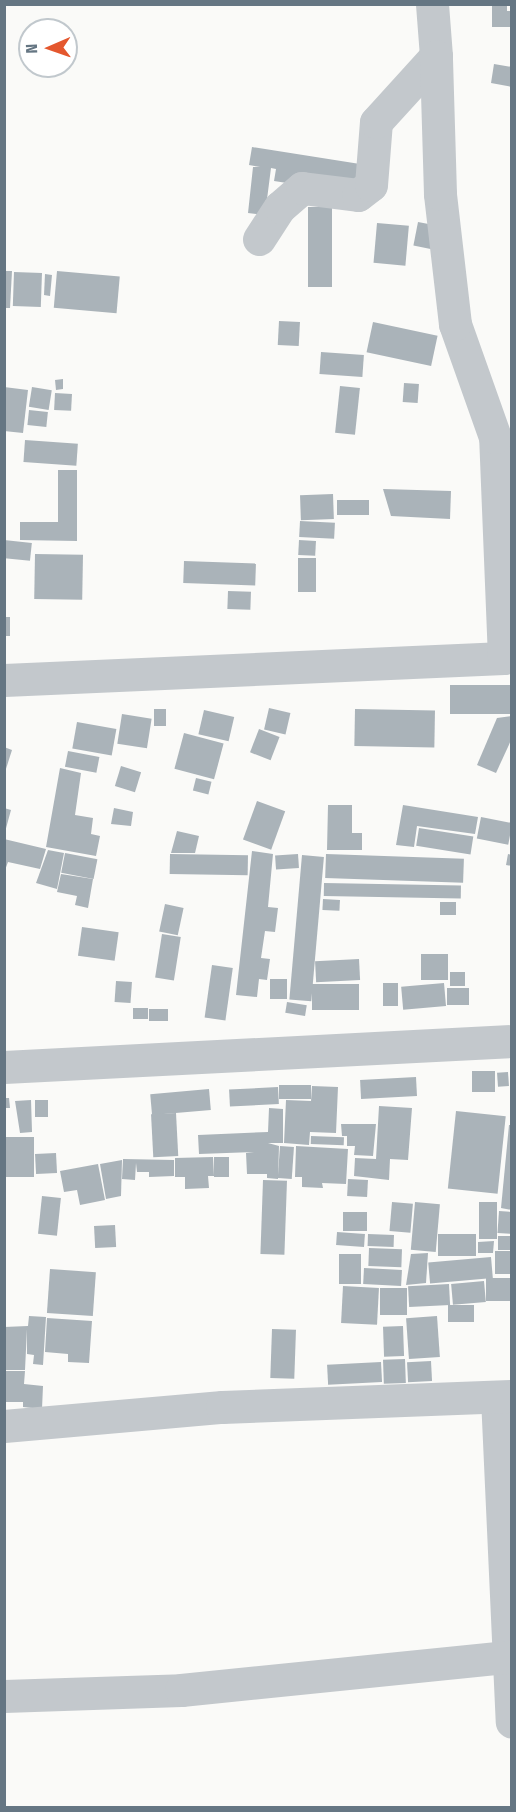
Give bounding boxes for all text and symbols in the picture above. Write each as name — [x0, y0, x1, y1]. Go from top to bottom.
north arrow — [18, 18, 78, 78]
text: N — [22, 43, 41, 54]

